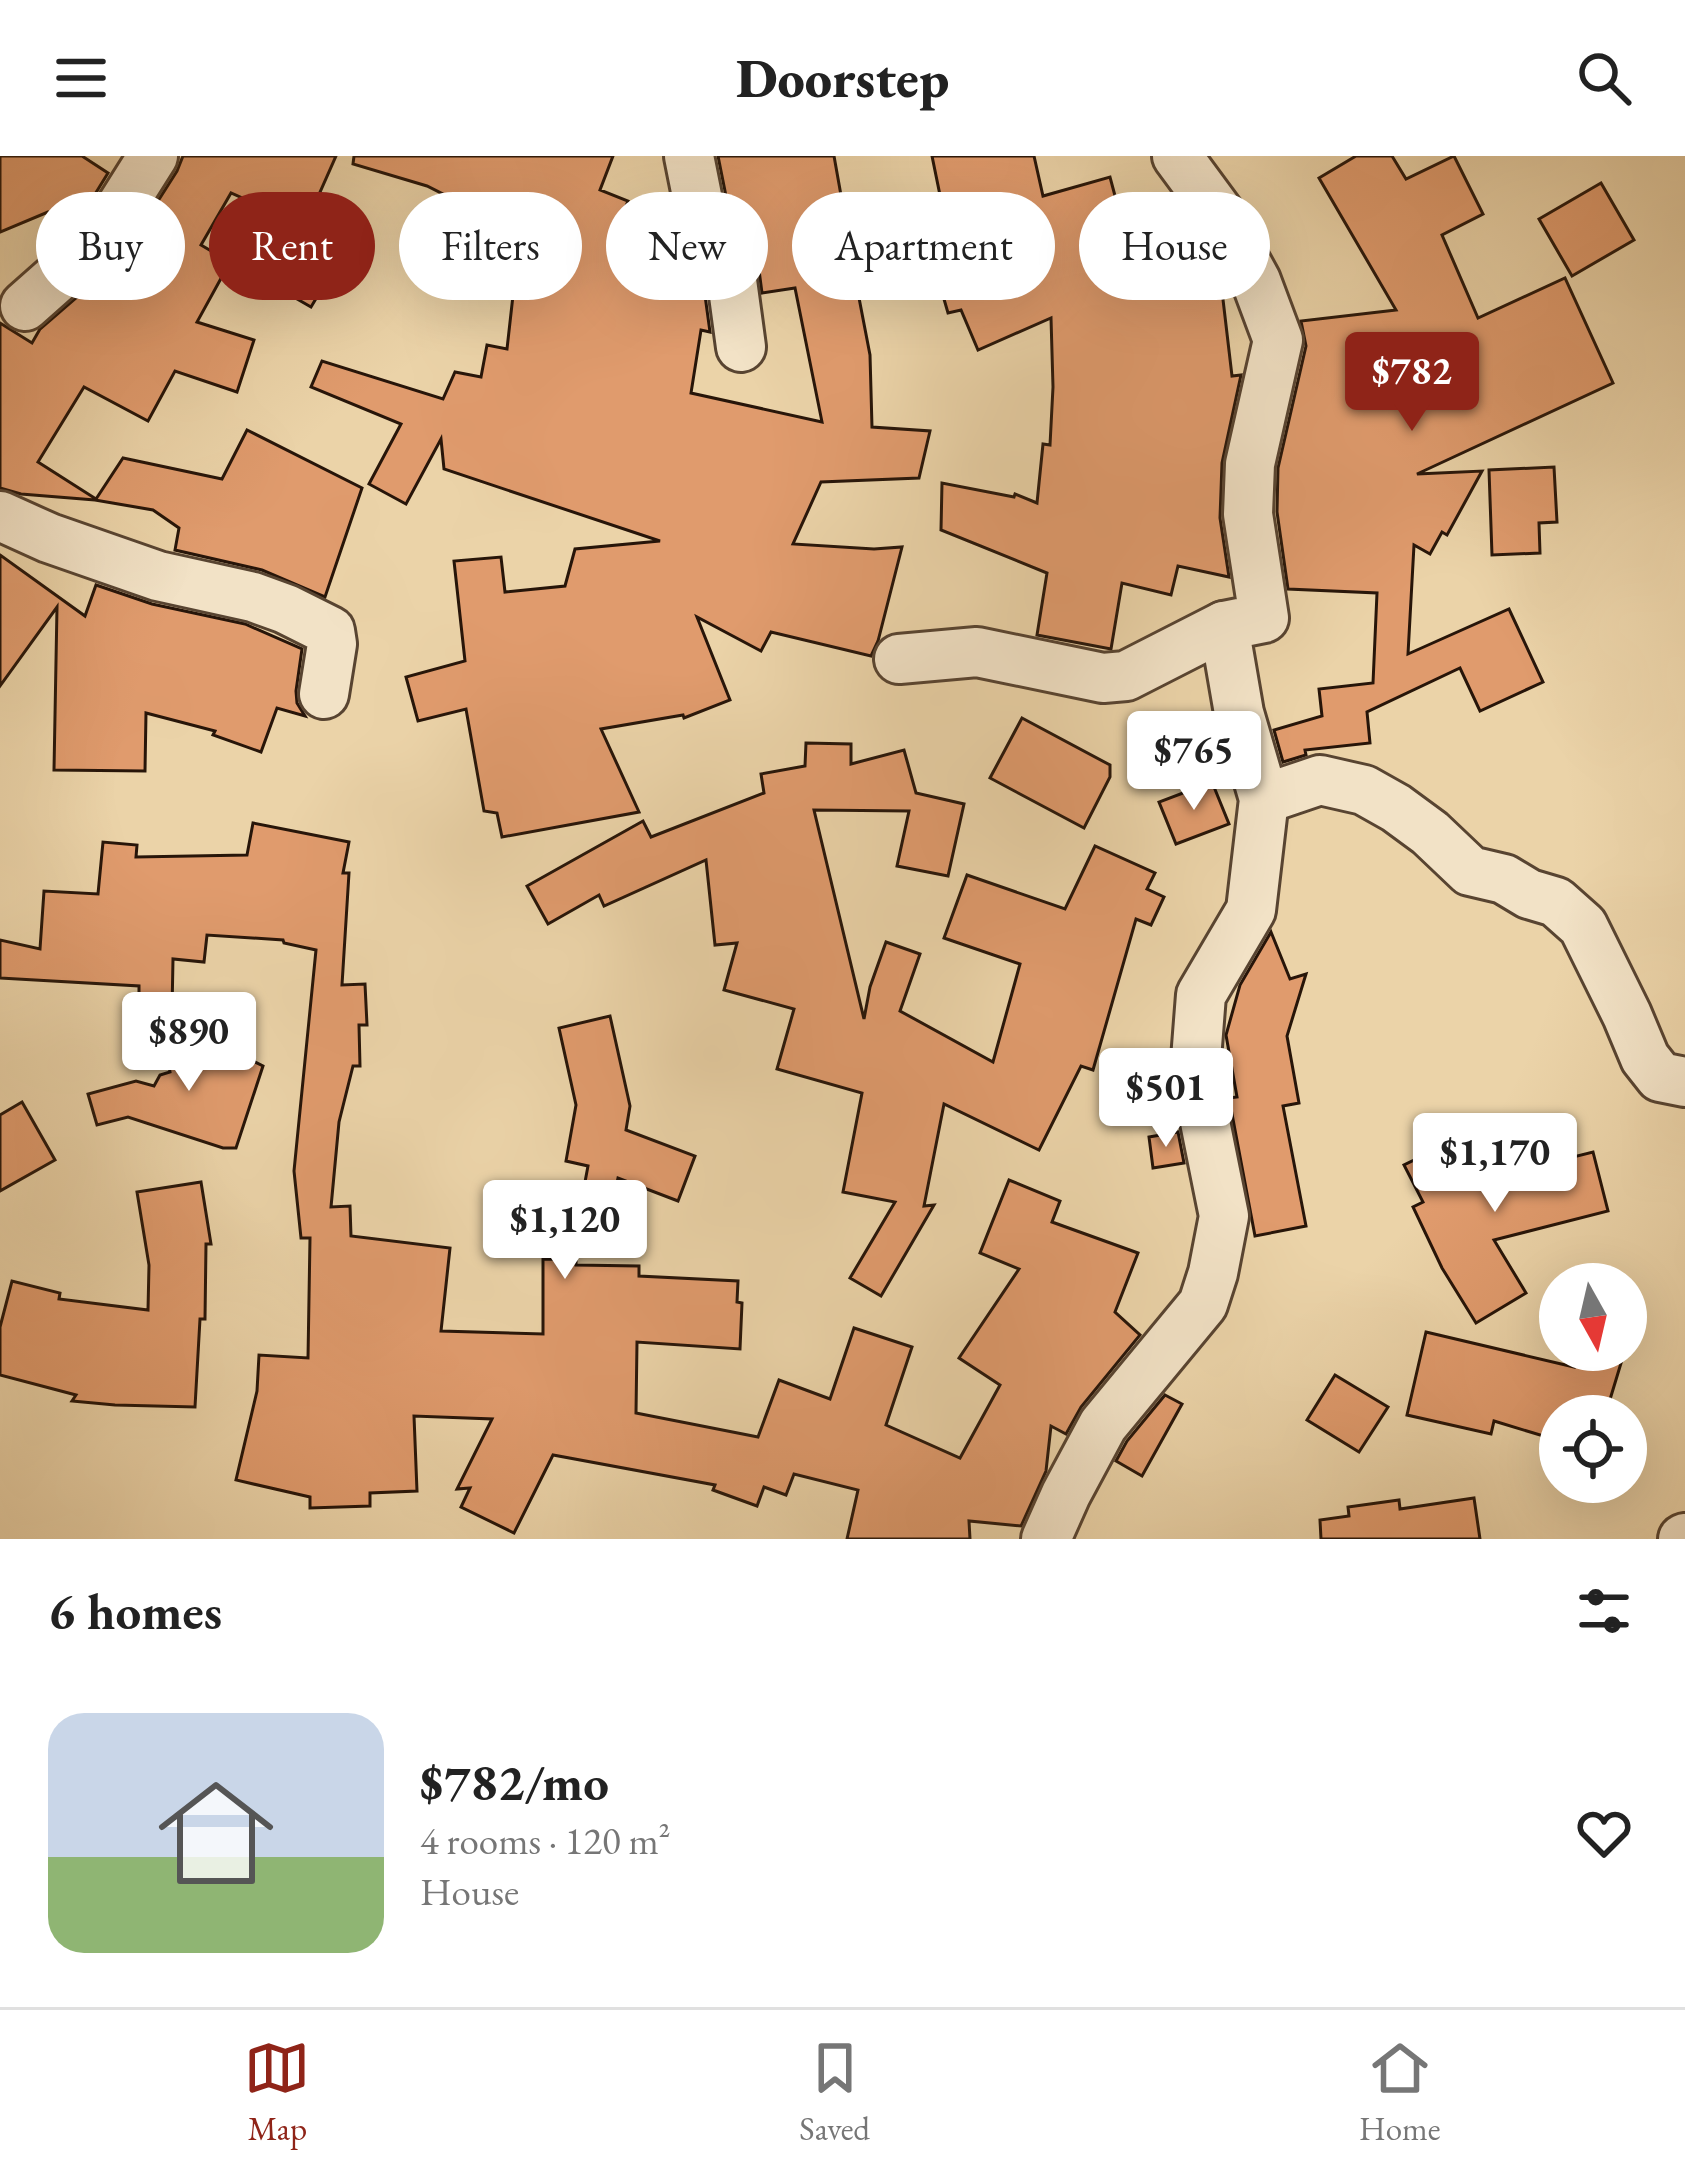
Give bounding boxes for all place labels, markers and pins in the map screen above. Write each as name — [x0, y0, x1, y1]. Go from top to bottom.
pin: $782 — [1341, 332, 1483, 434]
pin: $765 — [1123, 711, 1265, 813]
pin: $890 — [118, 992, 260, 1094]
pin: $501 — [1095, 1048, 1237, 1150]
pin: $1,170 — [1397, 1113, 1593, 1215]
pin: $1,120 — [467, 1180, 663, 1282]

